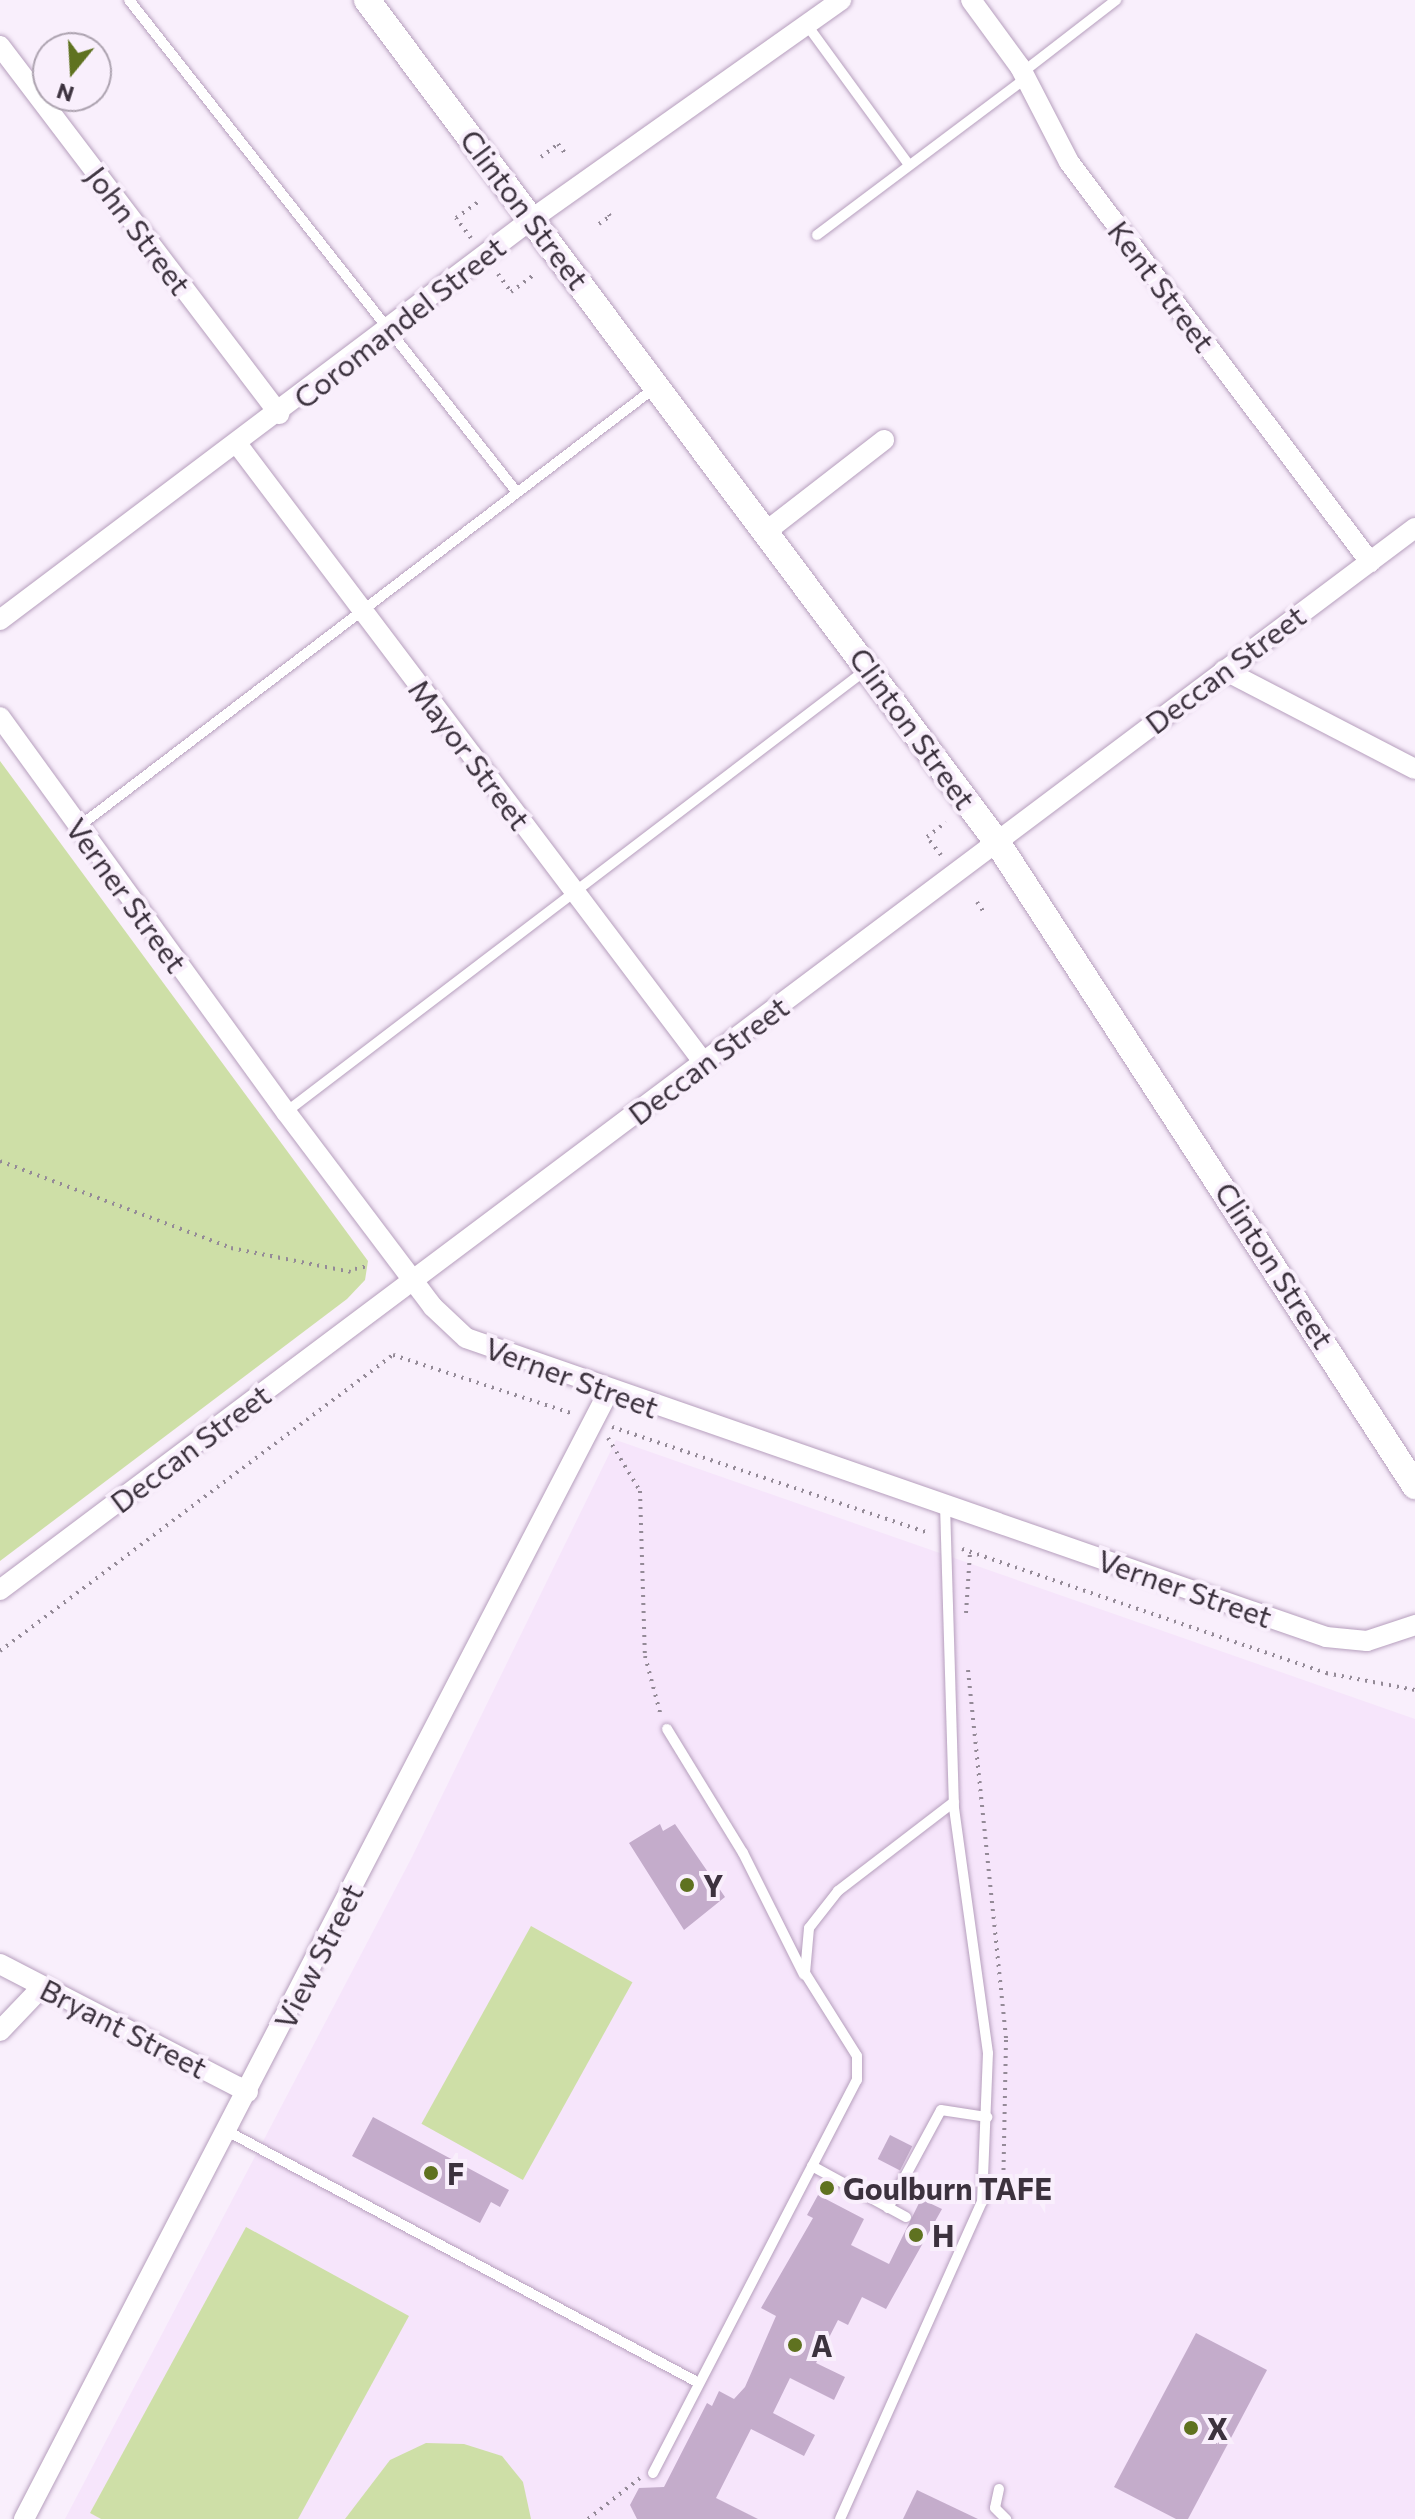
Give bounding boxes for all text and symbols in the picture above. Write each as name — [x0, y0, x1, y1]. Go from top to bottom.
north arrow — [32, 32, 112, 112]
text: N — [53, 78, 77, 109]
street label: Clinton Street — [453, 122, 597, 296]
street label: John Street — [79, 159, 199, 301]
street label: Kent Street — [1101, 213, 1223, 359]
street label: Coromandel Street — [286, 228, 512, 416]
street label: Deccan Street — [1138, 597, 1312, 741]
street label: Clinton Street — [842, 640, 984, 816]
street label: Mayor Street — [402, 672, 538, 836]
street label: Verner Street — [59, 811, 195, 979]
street label: Deccan Street — [621, 988, 795, 1132]
street label: Clinton Street — [1208, 1175, 1342, 1355]
street label: Verner Street — [480, 1329, 664, 1425]
street label: Deccan Street — [103, 1376, 277, 1520]
street label: Verner Street — [1093, 1541, 1277, 1635]
place label: Y — [703, 1867, 723, 1903]
marker: Y — [678, 1876, 696, 1894]
street label: View Street — [266, 1877, 370, 2035]
street label: Bryant Street — [35, 1971, 213, 2085]
place label: F — [447, 2155, 464, 2191]
marker: F — [422, 2164, 440, 2182]
place label: Goulburn TAFE — [843, 2170, 1052, 2206]
marker: Goulburn TAFE — [818, 2179, 836, 2197]
place label: H — [932, 2217, 954, 2253]
marker: H — [907, 2226, 925, 2244]
place label: A — [811, 2327, 833, 2363]
marker: A — [786, 2336, 804, 2354]
place label: X — [1207, 2410, 1228, 2446]
marker: X — [1182, 2419, 1200, 2437]

